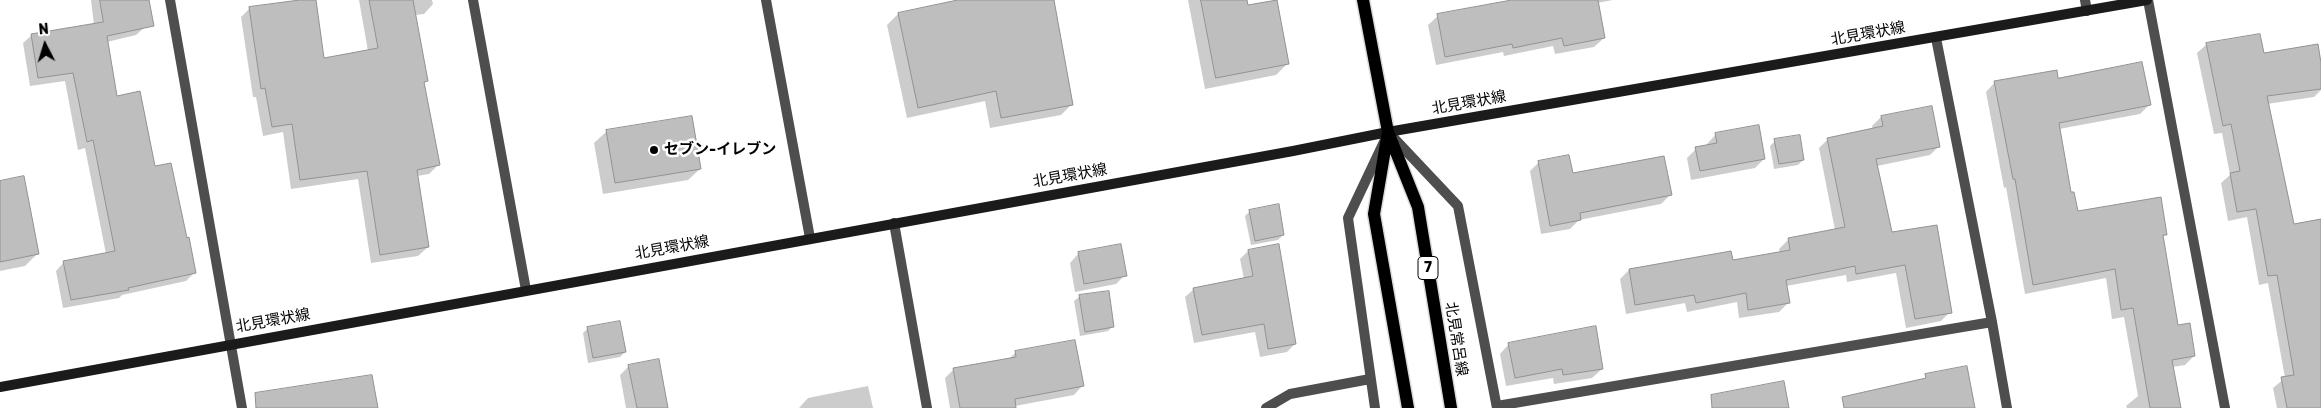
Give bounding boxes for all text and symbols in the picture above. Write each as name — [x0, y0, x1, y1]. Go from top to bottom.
street label: 北見環状線 — [1830, 19, 1906, 49]
north arrow — [20, 20, 70, 70]
text: N — [38, 21, 49, 38]
street label: 北見環状線 — [1431, 88, 1507, 118]
place label: セブン-イレブン — [664, 141, 776, 159]
marker: セブン-イレブン — [648, 144, 660, 156]
street label: 北見環状線 — [1032, 161, 1108, 191]
street label: 北見環状線 — [634, 233, 710, 263]
road number: 7 — [1418, 256, 1438, 280]
street label: 北見常呂線 — [1441, 301, 1471, 377]
street label: 北見環状線 — [235, 306, 311, 336]

